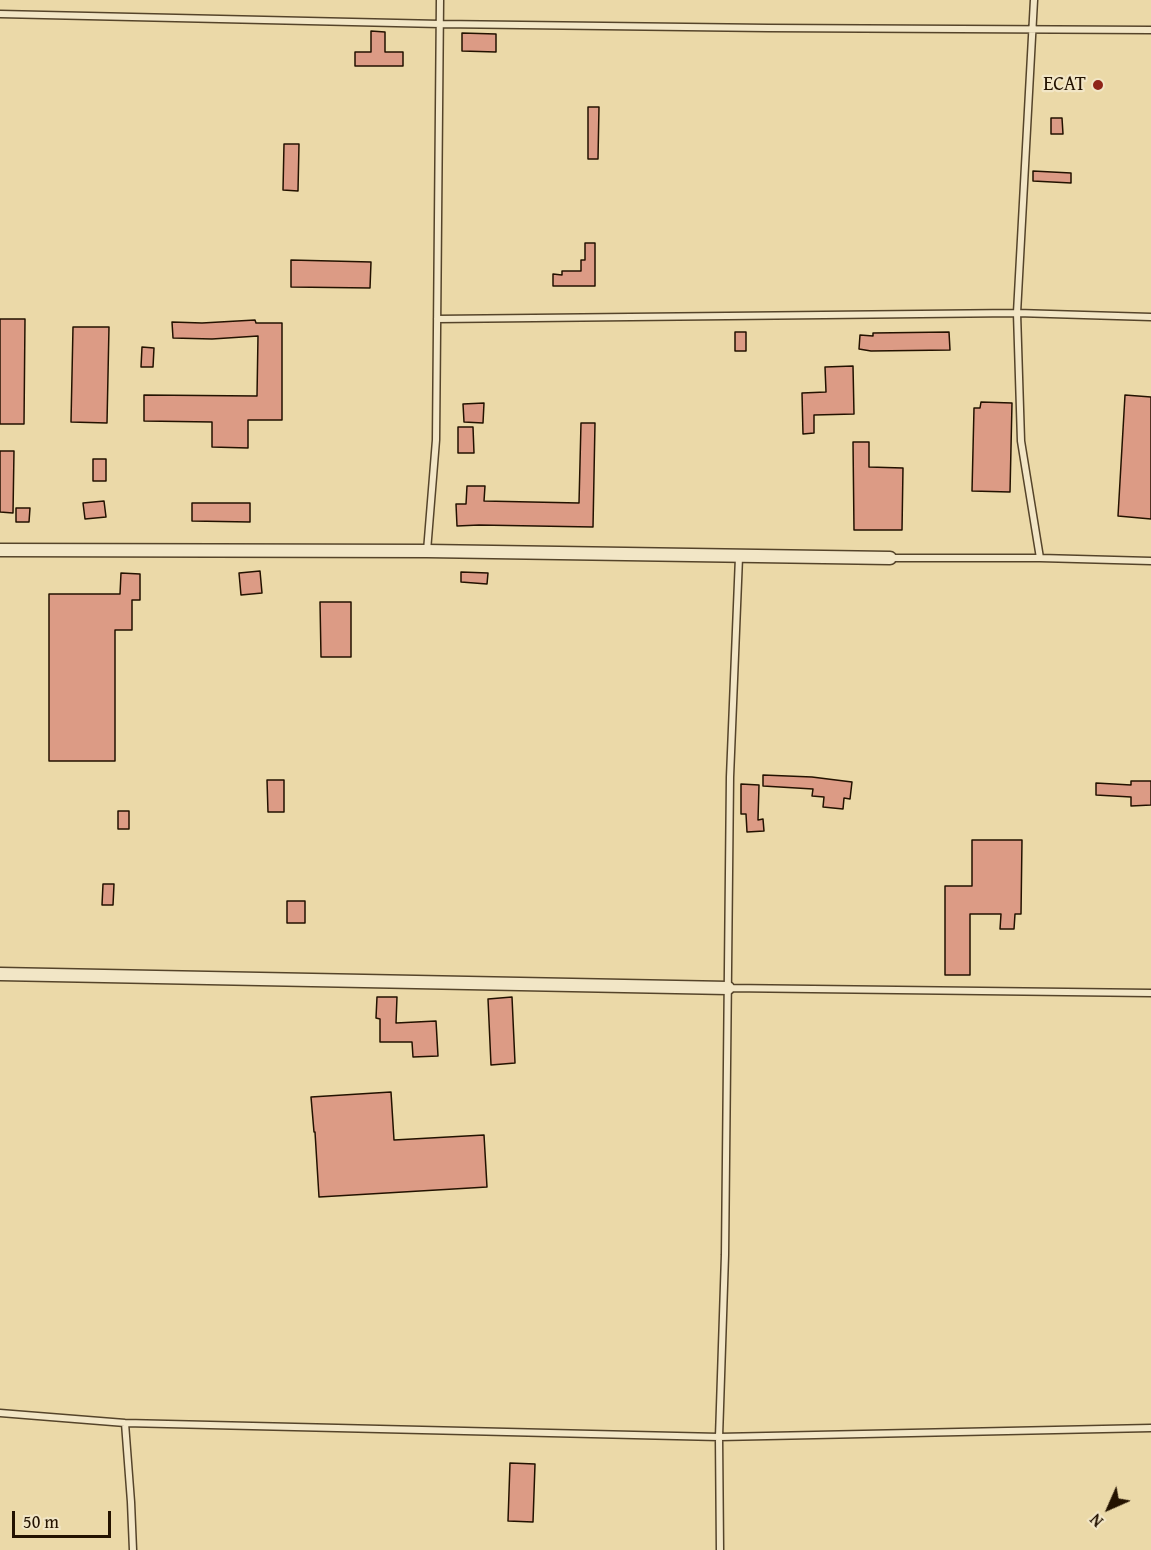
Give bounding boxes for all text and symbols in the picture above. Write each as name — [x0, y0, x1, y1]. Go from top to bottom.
place label: ECAT — [1043, 73, 1086, 97]
marker: ECAT — [1091, 78, 1105, 92]
north arrow — [1079, 1478, 1139, 1538]
scale bar — [15, 1499, 114, 1537]
text: 50 m — [23, 1508, 59, 1535]
text: N — [1084, 1508, 1109, 1533]

